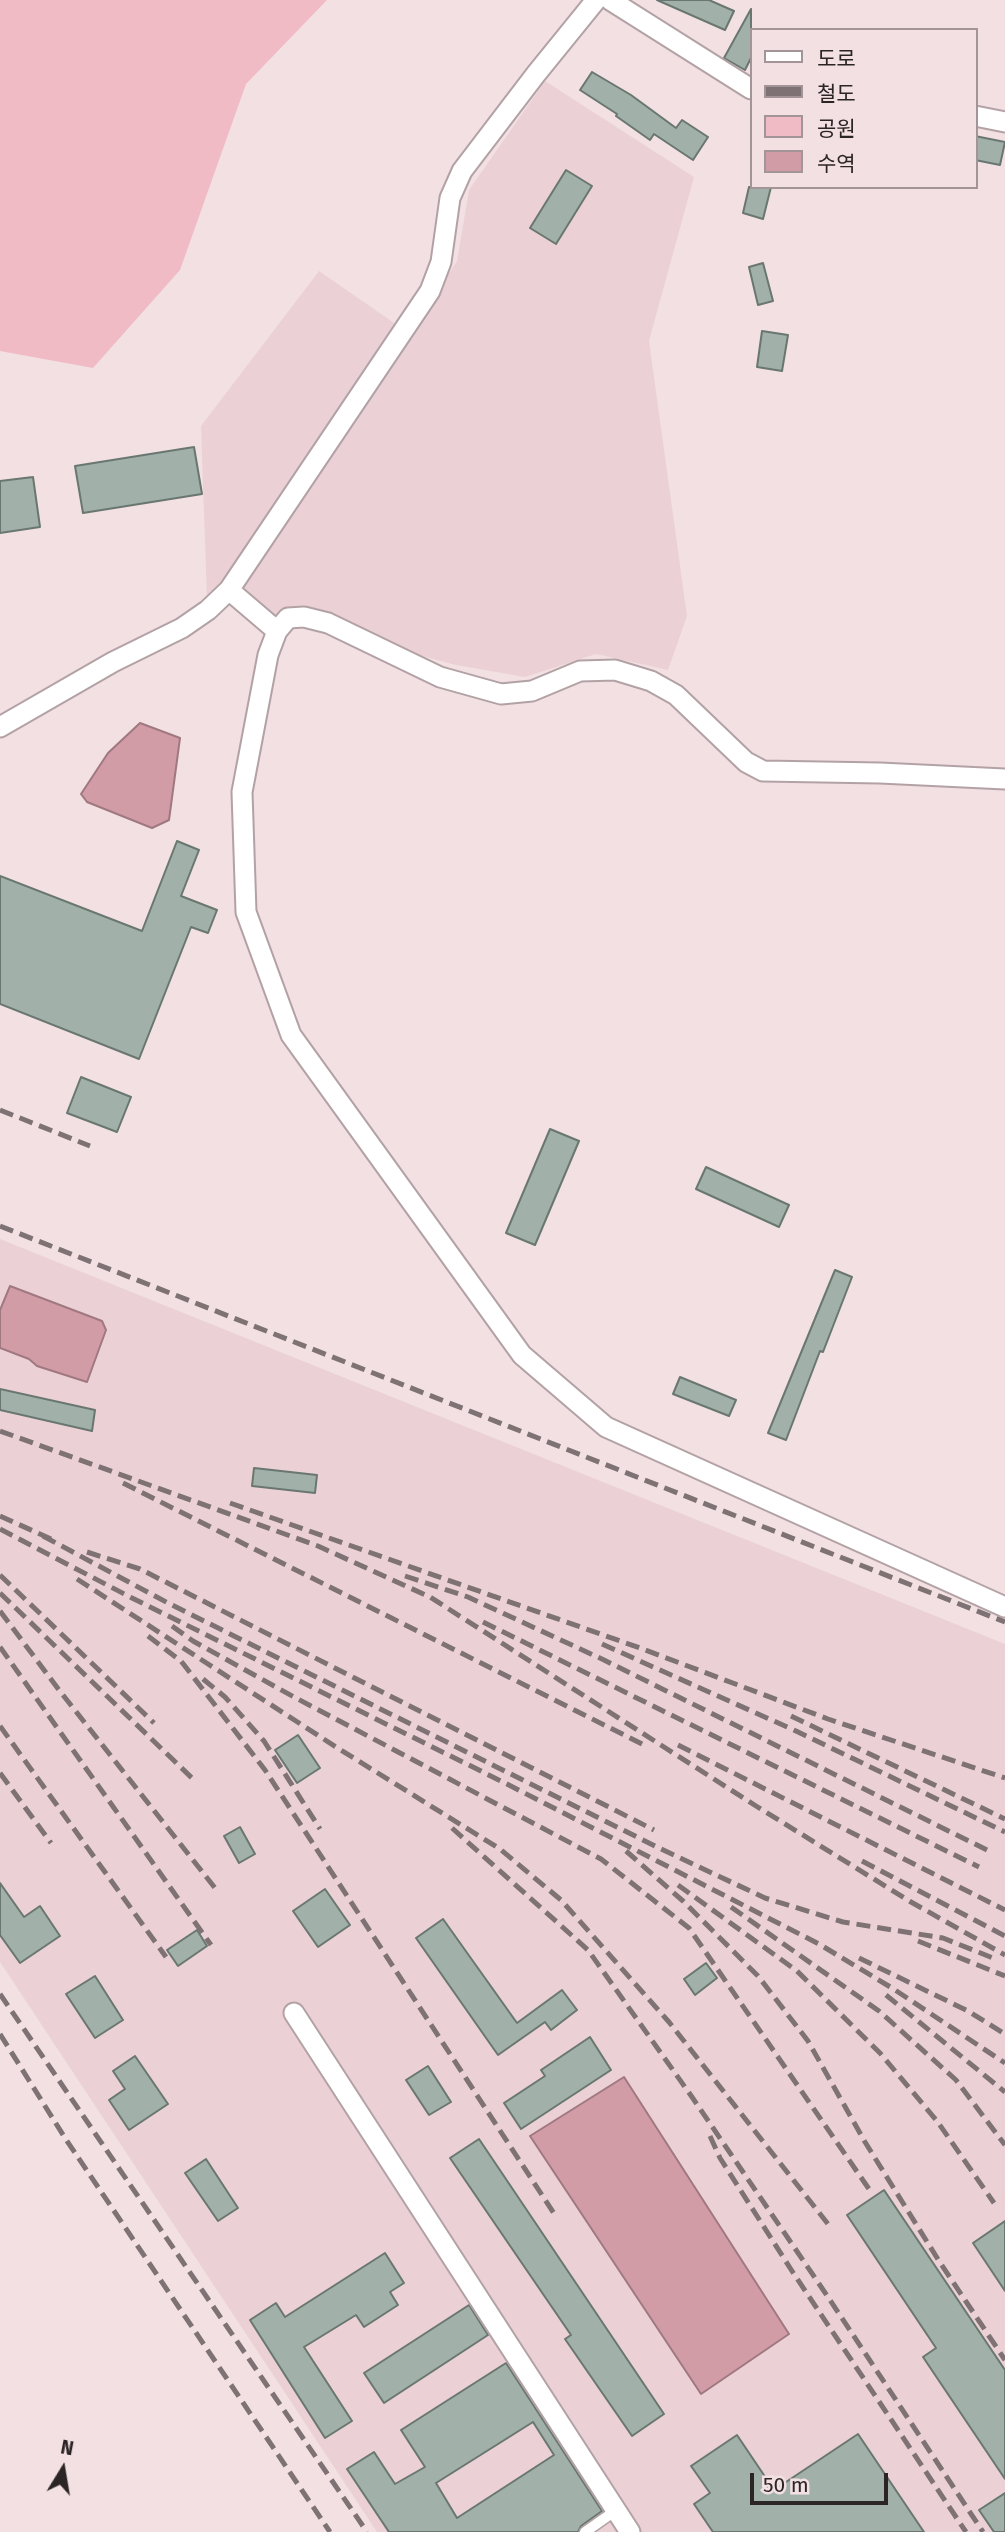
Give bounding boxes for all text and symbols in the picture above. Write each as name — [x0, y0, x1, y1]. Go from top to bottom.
legend — [750, 28, 977, 189]
text: 도로 — [817, 46, 856, 72]
text: 철도 — [817, 81, 856, 107]
text: 공원 — [817, 116, 856, 142]
text: 수역 — [817, 151, 856, 177]
north arrow — [28, 2434, 98, 2504]
text: N — [59, 2435, 75, 2460]
scale bar — [753, 2458, 891, 2502]
text: 50 m — [763, 2472, 809, 2498]

